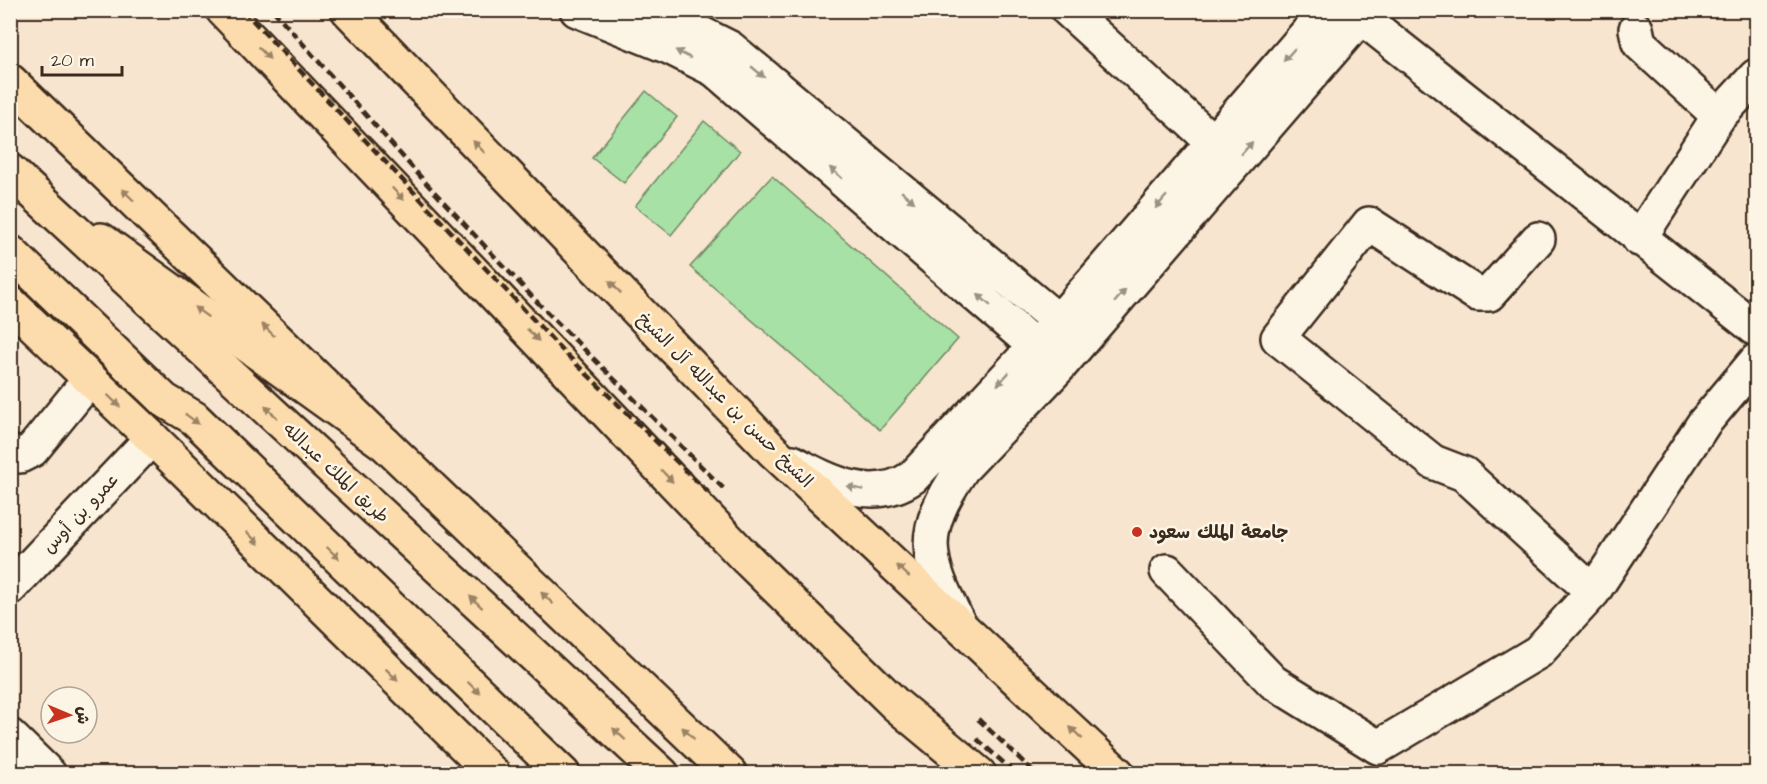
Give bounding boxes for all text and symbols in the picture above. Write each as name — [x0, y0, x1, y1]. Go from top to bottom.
scale bar — [42, 39, 122, 77]
one-way arrow — [256, 45, 270, 59]
one-way arrow — [1282, 47, 1295, 63]
text: 20 m — [51, 48, 94, 73]
one-way arrow — [674, 49, 691, 58]
one-way arrow — [750, 65, 765, 78]
one-way arrow — [472, 139, 486, 154]
one-way arrow — [1241, 140, 1254, 156]
one-way arrow — [828, 167, 844, 180]
one-way arrow — [391, 186, 404, 201]
one-way arrow — [121, 188, 135, 202]
one-way arrow — [900, 190, 916, 203]
one-way arrow — [1154, 195, 1168, 210]
one-way arrow — [608, 280, 622, 294]
one-way arrow — [1113, 289, 1126, 304]
one-way arrow — [976, 294, 992, 307]
one-way arrow — [194, 306, 210, 318]
street label: الشيخ حسن بن عبدالله آل الشيخ — [632, 307, 818, 493]
one-way arrow — [261, 324, 275, 338]
one-way arrow — [526, 327, 539, 342]
one-way arrow — [997, 372, 1011, 386]
one-way arrow — [106, 394, 120, 408]
one-way arrow — [263, 405, 278, 419]
one-way arrow — [185, 412, 200, 424]
street label: طريق الملك عبدالله — [277, 417, 395, 529]
street label: عمرو بن أوس — [37, 467, 125, 559]
one-way arrow — [660, 469, 674, 483]
one-way arrow — [845, 483, 864, 492]
place label: جامعة الملك سعود — [1149, 520, 1289, 545]
marker: جامعة الملك سعود — [1130, 525, 1144, 539]
one-way arrow — [246, 530, 260, 544]
one-way arrow — [326, 546, 341, 560]
one-way arrow — [895, 564, 910, 578]
one-way arrow — [540, 592, 554, 606]
one-way arrow — [469, 595, 483, 609]
one-way arrow — [384, 667, 398, 681]
one-way arrow — [466, 681, 480, 695]
north arrow — [39, 685, 99, 745]
text: ش — [72, 706, 94, 725]
one-way arrow — [680, 726, 695, 740]
one-way arrow — [1069, 727, 1083, 741]
one-way arrow — [612, 728, 627, 741]

